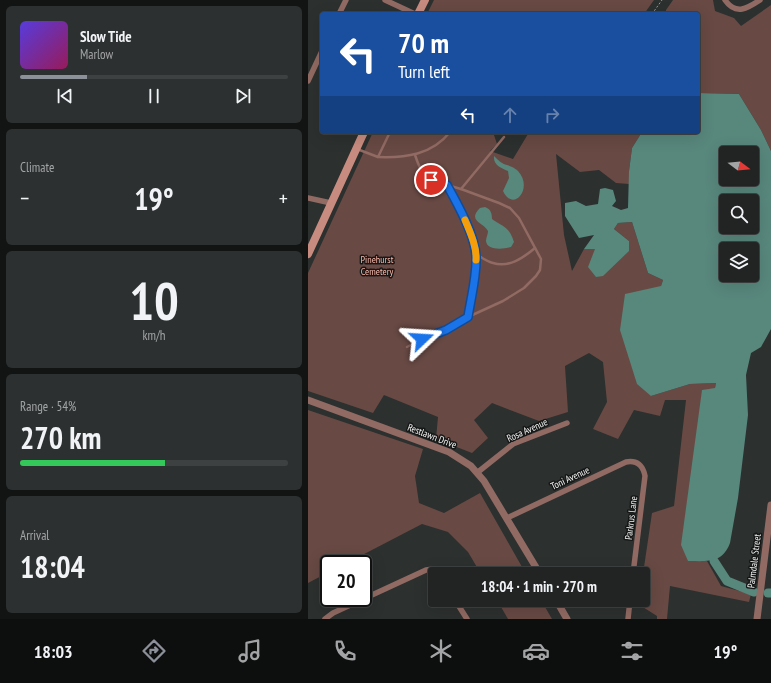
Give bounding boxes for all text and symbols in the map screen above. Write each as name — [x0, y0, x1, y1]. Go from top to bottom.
text: 70 m — [398, 24, 449, 61]
text: Slow Tide — [80, 27, 132, 46]
icon: left — [332, 28, 384, 80]
text: Marlow — [80, 46, 113, 63]
text: Turn left — [398, 60, 450, 83]
icon: previous — [54, 85, 76, 107]
icon: pause — [143, 85, 165, 107]
icon: next — [232, 85, 254, 107]
icon: left — [457, 104, 479, 126]
icon: ahead — [499, 104, 521, 126]
icon: right — [541, 104, 563, 126]
north arrow — [719, 146, 759, 186]
map controls — [719, 146, 759, 282]
text: Climate — [20, 159, 54, 176]
pin — [414, 163, 448, 197]
icon: arrive — [420, 169, 442, 191]
text: 19° — [134, 179, 174, 218]
text: − — [20, 184, 29, 212]
text: + — [279, 184, 288, 212]
button: search — [719, 194, 759, 234]
button: layers — [719, 242, 759, 282]
park label: Pinehurst Cemetery — [361, 253, 394, 278]
text: 10 — [129, 267, 179, 334]
position arrow — [401, 318, 443, 360]
text: km/h — [142, 327, 166, 344]
text: Range · 54% — [20, 398, 76, 415]
street label: Rosa Avenue — [505, 415, 549, 445]
text: 270 km — [20, 418, 101, 457]
street label: Restlawn Drive — [406, 421, 458, 451]
street label: Toni Avenue — [548, 463, 592, 493]
street label: Parkrus Lane — [622, 495, 640, 541]
text: Arrival — [20, 527, 49, 544]
street label: Palmdale Street — [744, 533, 764, 589]
text: 18:04 — [20, 547, 85, 586]
speed limit sign: 20 — [320, 555, 372, 607]
text: 18:04 · 1 min · 270 m — [481, 577, 597, 596]
icon: directions — [140, 637, 168, 665]
icon: music — [236, 637, 264, 665]
icon: phone — [331, 637, 359, 665]
icon: climate — [427, 637, 455, 665]
icon: car — [522, 637, 550, 665]
icon: filters — [618, 637, 646, 665]
text: 18:03 — [34, 640, 73, 663]
text: 19° — [713, 640, 737, 663]

